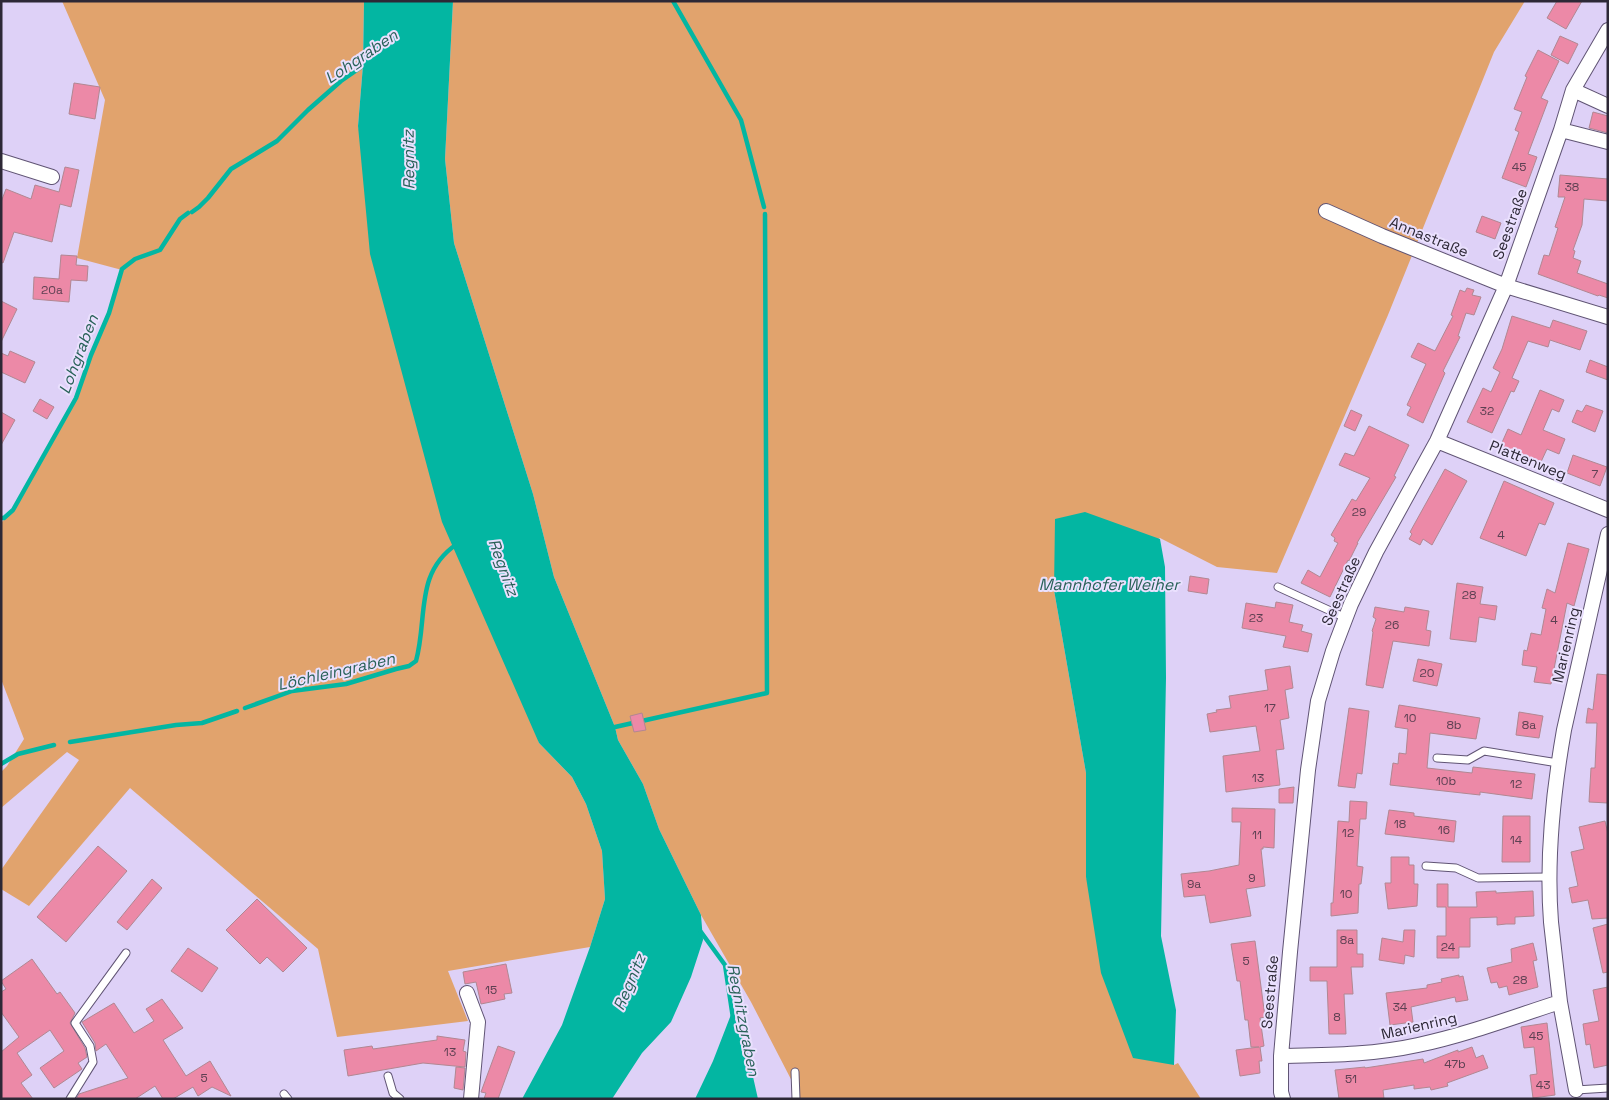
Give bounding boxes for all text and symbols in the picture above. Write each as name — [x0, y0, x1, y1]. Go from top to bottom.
water label: Lohgraben — [321, 24, 403, 88]
water label: Regnitz — [397, 129, 420, 190]
house number: 45 — [1512, 159, 1526, 175]
house number: 38 — [1565, 179, 1579, 195]
street label: Seestraße — [1488, 186, 1531, 262]
street label: Annastraße — [1387, 212, 1471, 261]
house number: 20a — [41, 282, 63, 298]
water label: Lohgraben — [54, 310, 104, 397]
house number: 32 — [1480, 403, 1494, 419]
street label: Plattenweg — [1487, 435, 1569, 484]
house number: 7 — [1592, 466, 1599, 482]
house number: 29 — [1352, 504, 1366, 520]
house number: 4 — [1497, 527, 1505, 543]
water label: Regnitz — [484, 536, 524, 600]
street label: Seestraße — [1317, 553, 1364, 628]
water label: Mannhofer Weiher — [1039, 574, 1181, 595]
house number: 28 — [1462, 587, 1476, 603]
street label: Marienring — [1548, 605, 1583, 685]
house number: 23 — [1249, 610, 1263, 626]
house number: 4 — [1550, 612, 1558, 628]
house number: 26 — [1385, 617, 1399, 633]
water label: Löchleingraben — [275, 648, 398, 695]
house number: 20 — [1420, 665, 1434, 681]
house number: 17 — [1264, 700, 1276, 716]
house number: 10 — [1404, 710, 1416, 726]
house number: 8b — [1446, 717, 1462, 733]
house number: 8a — [1522, 717, 1536, 733]
house number: 13 — [1252, 770, 1264, 786]
house number: 10b — [1436, 773, 1456, 789]
house number: 12 — [1510, 776, 1522, 792]
house number: 18 — [1394, 816, 1406, 832]
house number: 16 — [1438, 822, 1450, 838]
house number: 12 — [1342, 825, 1354, 841]
house number: 11 — [1252, 827, 1262, 843]
house number: 14 — [1510, 832, 1523, 848]
house number: 9 — [1248, 870, 1256, 886]
house number: 9a — [1187, 876, 1201, 892]
house number: 10 — [1340, 886, 1352, 902]
house number: 8a — [1340, 932, 1354, 948]
house number: 24 — [1441, 939, 1456, 955]
water label: Regnitz — [608, 949, 651, 1014]
house number: 5 — [1242, 953, 1250, 969]
street label: Seestraße — [1257, 954, 1282, 1030]
water label: Regnitzgraben — [722, 962, 765, 1079]
house number: 28 — [1513, 972, 1527, 988]
house number: 15 — [485, 982, 497, 998]
house number: 34 — [1393, 999, 1408, 1015]
street label: Marienring — [1379, 1008, 1459, 1043]
house number: 8 — [1333, 1009, 1341, 1025]
house number: 45 — [1529, 1028, 1543, 1044]
house number: 13 — [444, 1044, 456, 1060]
house number: 47b — [1444, 1056, 1466, 1072]
house number: 5 — [200, 1070, 208, 1086]
house number: 51 — [1345, 1071, 1357, 1087]
house number: 43 — [1536, 1077, 1550, 1093]

